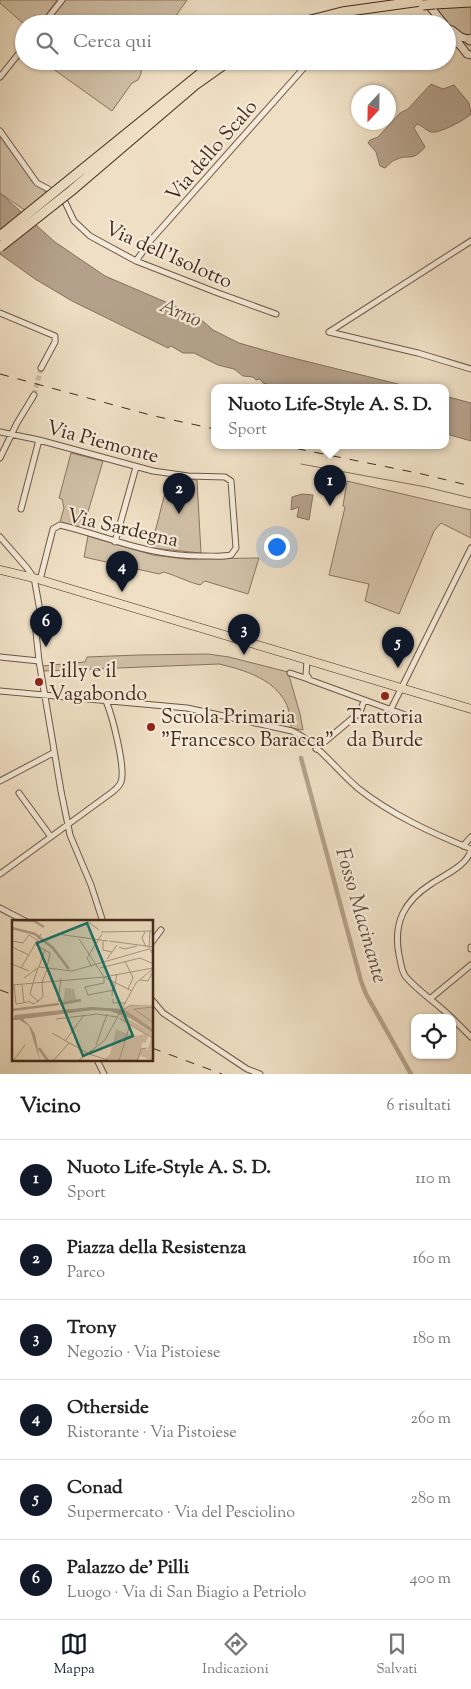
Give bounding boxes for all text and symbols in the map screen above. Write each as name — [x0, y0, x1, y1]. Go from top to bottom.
search box — [15, 15, 456, 70]
icon: search — [33, 29, 61, 57]
text: Cerca qui — [73, 29, 152, 56]
north arrow — [351, 85, 396, 130]
street label: Via dello Scalo — [160, 94, 266, 209]
street label: Via dell'Isolotto — [100, 215, 236, 297]
water label: Arno — [154, 292, 206, 336]
popup — [211, 384, 449, 449]
text: Nuoto Life-Style A. S. D. — [228, 392, 432, 419]
street label: Via Piemonte — [43, 415, 162, 472]
text: Sport — [228, 419, 267, 442]
pin: 1 — [314, 465, 346, 506]
pin: 2 — [163, 473, 195, 514]
street label: Via Sardegna — [64, 503, 181, 556]
your location — [264, 534, 290, 560]
pin: 4 — [106, 551, 138, 592]
pin: 6 — [30, 606, 62, 647]
pin: 3 — [228, 614, 260, 655]
pin: 5 — [382, 627, 414, 668]
place label: Lilly e il Vagabondo — [49, 658, 147, 710]
marker: Lilly e il Vagabondo — [33, 676, 45, 688]
marker: Trattoria da Burde — [379, 690, 391, 702]
place label: Scuola Primaria "Francesco Baracca" — [161, 704, 334, 756]
place label: Trattoria da Burde — [347, 704, 423, 756]
marker: Scuola Primaria "Francesco Baracca" — [145, 721, 157, 733]
water label: Fosso Macinante — [326, 844, 394, 987]
inset map — [12, 920, 154, 1062]
map controls — [411, 1014, 456, 1059]
button: locate — [411, 1014, 456, 1059]
text: Vicino — [20, 1092, 81, 1122]
text: 6 risultati — [387, 1095, 451, 1118]
text: Nuoto Life-Style A. S. D. — [67, 1155, 271, 1182]
text: 1 — [33, 1168, 39, 1191]
text: 110 m — [415, 1168, 451, 1191]
text: Sport — [67, 1182, 106, 1205]
text: Piazza della Resistenza — [67, 1235, 246, 1262]
text: 2 — [32, 1248, 40, 1271]
text: 160 m — [413, 1248, 451, 1271]
text: Parco — [67, 1262, 105, 1285]
text: Trony — [67, 1315, 116, 1342]
text: 3 — [33, 1328, 39, 1351]
text: 180 m — [412, 1328, 451, 1351]
text: Negozio · Via Pistoiese — [67, 1342, 220, 1365]
text: Otherside — [67, 1395, 149, 1422]
text: 4 — [32, 1408, 40, 1431]
text: 260 m — [410, 1408, 451, 1431]
text: Ristorante · Via Pistoiese — [67, 1422, 237, 1445]
text: Conad — [67, 1475, 123, 1502]
text: 5 — [33, 1488, 39, 1511]
text: 280 m — [410, 1488, 451, 1511]
text: Supermercato · Via del Pesciolino — [67, 1502, 295, 1525]
text: Palazzo de’ Pilli — [67, 1555, 189, 1582]
text: 6 — [32, 1568, 40, 1591]
text: 400 m — [410, 1568, 451, 1591]
text: Luogo · Via di San Biagio a Petriolo — [67, 1582, 306, 1605]
tab: Mappa — [54, 1630, 95, 1680]
tab: Indicazioni — [202, 1630, 269, 1680]
tab: Salvati — [376, 1630, 417, 1680]

